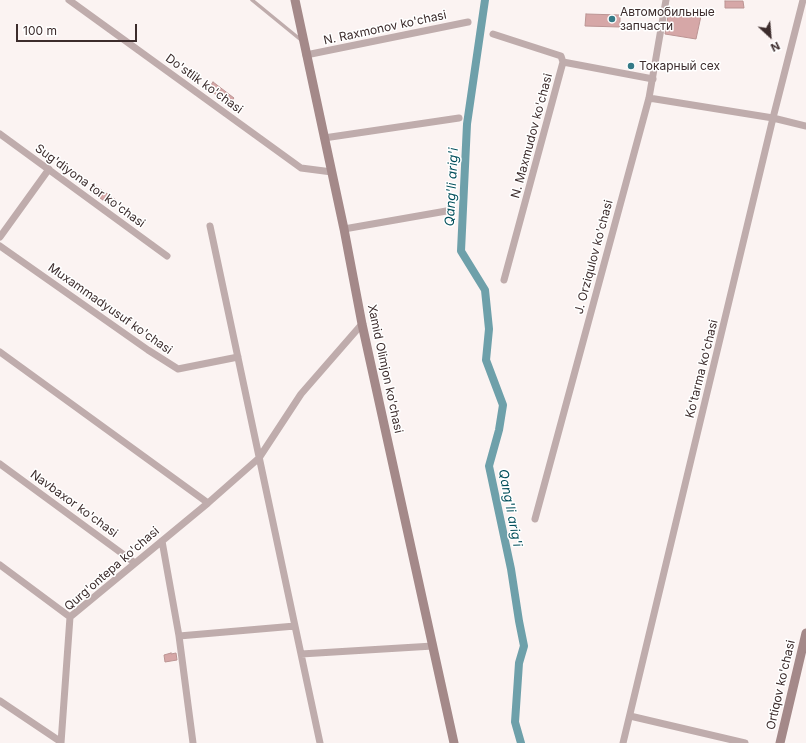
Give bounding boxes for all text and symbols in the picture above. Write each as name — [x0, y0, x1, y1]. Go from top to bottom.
place label: Автомобильные запчасти — [620, 5, 715, 33]
street label: N. Raxmonov ko'chasi — [322, 8, 448, 48]
marker: Автомобильные запчасти — [607, 14, 617, 24]
scale bar — [18, 16, 139, 42]
north arrow — [750, 16, 790, 56]
text: 100 m — [23, 23, 57, 38]
text: N — [768, 39, 782, 55]
street label: Do'stlik ko'chasi — [163, 51, 245, 117]
place label: Токарный сех — [639, 59, 720, 73]
marker: Токарный сех — [626, 61, 636, 71]
street label: N. Maxmudov ko'chasi — [508, 72, 556, 200]
street label: Sug'diyona tor ko'chasi — [32, 141, 148, 231]
water label: Qang'li arig'i — [442, 147, 462, 227]
street label: J. Orziqulov ko'chasi — [572, 198, 616, 316]
street label: Muxammadyusuf ko'chasi — [45, 261, 175, 357]
street label: Xamid Olimjon ko'chasi — [364, 303, 406, 435]
street label: Ko'tarma ko'chasi — [683, 318, 721, 420]
street label: Navbaxor ko'chasi — [27, 467, 121, 541]
water label: Qang'li arig'i — [495, 468, 525, 548]
street label: Qurg'ontepa ko'chasi — [62, 524, 162, 614]
street label: Ortiqov ko'chasi — [764, 639, 798, 731]

